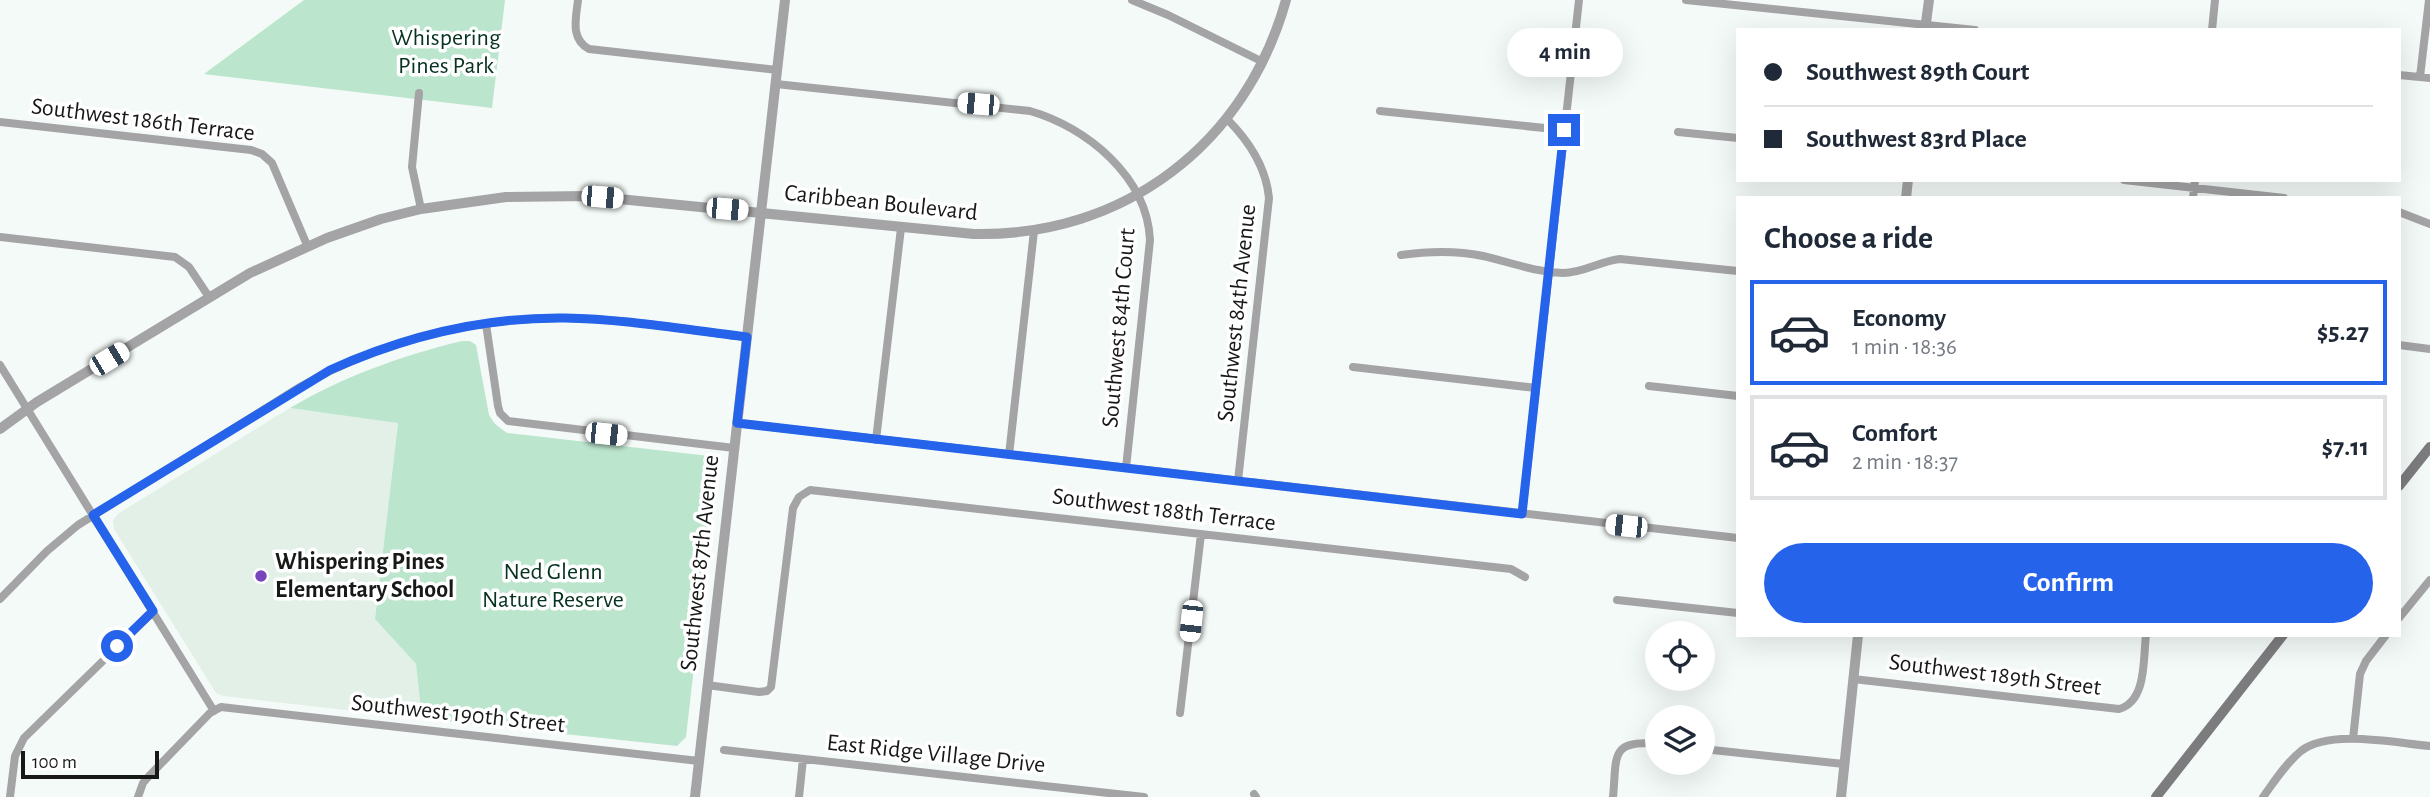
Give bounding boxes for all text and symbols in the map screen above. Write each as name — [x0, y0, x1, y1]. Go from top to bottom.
park label: Whispering Pines Park — [391, 26, 501, 78]
callout: 4 min — [1506, 29, 1622, 78]
text: 4 min — [1539, 41, 1591, 64]
text: Southwest 89th Court — [1806, 59, 2029, 85]
car — [957, 92, 1000, 116]
street label: Southwest 186th Terrace — [30, 94, 256, 146]
route end — [1548, 114, 1580, 146]
text: Southwest 83rd Place — [1806, 126, 2027, 152]
street label: Caribbean Boulevard — [783, 181, 979, 225]
car — [581, 185, 624, 209]
car — [706, 197, 749, 221]
street label: Southwest 84th Avenue — [1214, 203, 1260, 423]
text: Choose a ride — [1764, 222, 1933, 254]
street label: Southwest 84th Court — [1098, 227, 1140, 429]
icon: car — [1768, 301, 1831, 364]
text: Economy — [1852, 305, 1946, 331]
text: $5.27 — [2317, 319, 2369, 345]
text: 1 min · 18:36 — [1852, 336, 1957, 359]
car — [86, 339, 133, 379]
icon: car — [1768, 416, 1831, 479]
text: Comfort — [1852, 420, 1937, 446]
car — [585, 421, 628, 447]
text: $7.11 — [2321, 434, 2369, 460]
text: 2 min · 18:37 — [1852, 451, 1958, 474]
street label: Southwest 87th Avenue — [677, 454, 723, 672]
street label: Southwest 188th Terrace — [1051, 484, 1277, 536]
car — [1605, 513, 1648, 539]
button: Confirm — [1764, 543, 2373, 623]
place label: Whispering Pines Elementary School — [275, 550, 454, 602]
park label: Ned Glenn Nature Reserve — [482, 560, 624, 612]
marker: Whispering Pines Elementary School — [253, 568, 269, 584]
car — [1179, 599, 1204, 643]
map controls — [1645, 621, 1715, 775]
button: locate — [1645, 621, 1715, 691]
route start — [101, 630, 133, 662]
street label: Southwest 189th Street — [1888, 650, 2103, 700]
street label: Southwest 190th Street — [350, 691, 566, 737]
button: layers — [1645, 705, 1715, 775]
street label: East Ridge Village Drive — [825, 731, 1047, 777]
scale bar — [21, 748, 159, 780]
text: 100 m — [32, 753, 77, 772]

